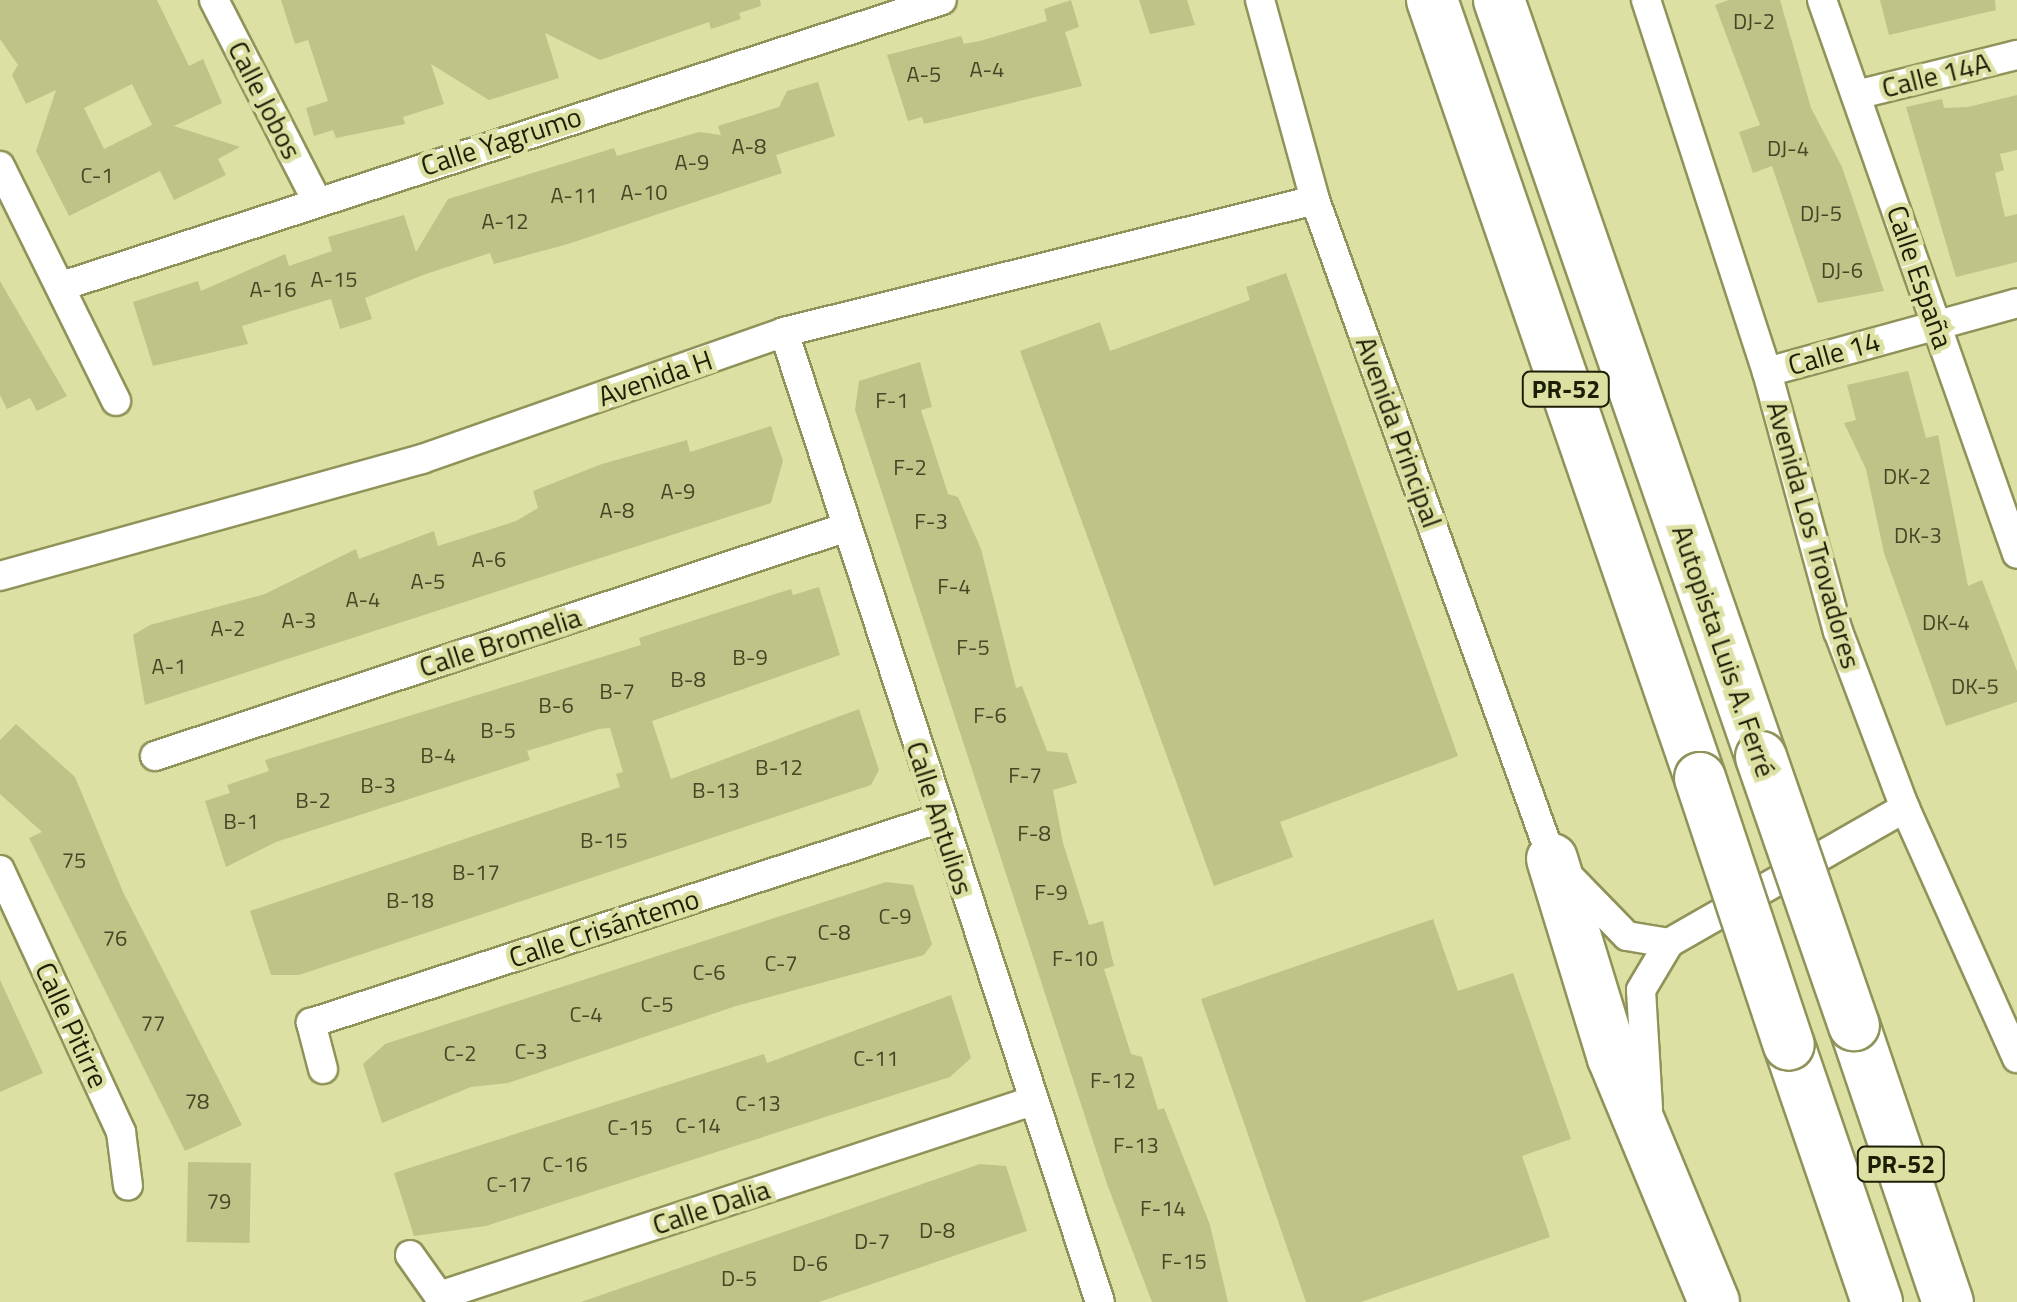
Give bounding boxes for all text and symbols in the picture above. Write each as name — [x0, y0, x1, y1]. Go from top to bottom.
house number: DJ-2 — [1733, 9, 1775, 35]
street label: Calle Jobos — [221, 35, 309, 165]
street label: Calle 14A — [1878, 45, 1994, 105]
house number: A-4 — [970, 57, 1004, 83]
house number: A-5 — [907, 62, 941, 88]
street label: Calle Yagrumo — [416, 99, 586, 183]
house number: A-8 — [732, 134, 766, 160]
house number: DJ-4 — [1767, 136, 1809, 162]
house number: A-9 — [675, 150, 709, 176]
house number: C-1 — [80, 163, 114, 189]
house number: A-10 — [620, 180, 668, 206]
house number: A-11 — [550, 183, 598, 209]
house number: DJ-5 — [1800, 201, 1842, 227]
street label: Calle España — [1880, 201, 1960, 353]
house number: A-12 — [481, 209, 529, 235]
house number: DJ-6 — [1821, 258, 1863, 284]
house number: A-15 — [310, 267, 358, 293]
house number: A-16 — [249, 277, 297, 303]
street label: Calle 14 — [1784, 324, 1884, 382]
street label: Avenida Principal — [1349, 332, 1449, 532]
street label: Avenida H — [593, 343, 717, 413]
road number: PR-52 — [1521, 369, 1611, 409]
house number: F-1 — [875, 388, 909, 414]
street label: Avenida Los Trovadores — [1760, 397, 1868, 673]
house number: F-2 — [893, 455, 927, 481]
house number: DK-2 — [1883, 464, 1931, 490]
house number: A-9 — [661, 479, 695, 505]
house number: A-8 — [600, 498, 634, 524]
house number: F-3 — [914, 509, 948, 535]
street label: Autopista Luis A. Ferré — [1665, 521, 1783, 781]
house number: DK-3 — [1894, 523, 1942, 549]
house number: A-6 — [472, 547, 506, 573]
house number: A-5 — [411, 569, 445, 595]
house number: F-4 — [937, 574, 971, 600]
house number: A-4 — [346, 587, 380, 613]
street label: Calle Bromelia — [415, 600, 585, 684]
house number: A-3 — [282, 608, 316, 634]
house number: DK-4 — [1922, 610, 1970, 636]
house number: A-2 — [211, 616, 245, 642]
house number: F-5 — [956, 635, 990, 661]
house number: B-9 — [732, 645, 768, 671]
house number: A-1 — [152, 654, 186, 680]
house number: B-8 — [670, 667, 706, 693]
house number: DK-5 — [1951, 674, 1999, 700]
house number: B-7 — [599, 679, 635, 705]
house number: B-6 — [538, 693, 574, 719]
house number: F-6 — [973, 703, 1007, 729]
house number: B-5 — [480, 718, 516, 744]
street label: Calle Antulios — [899, 737, 981, 899]
house number: B-4 — [420, 743, 456, 769]
house number: B-12 — [755, 755, 803, 781]
house number: F-7 — [1008, 763, 1042, 789]
house number: B-3 — [360, 773, 396, 799]
house number: B-13 — [692, 778, 740, 804]
house number: B-2 — [295, 788, 331, 814]
house number: B-1 — [223, 809, 259, 835]
house number: F-8 — [1017, 821, 1051, 847]
house number: B-15 — [580, 828, 628, 854]
house number: 75 — [62, 848, 86, 874]
house number: B-17 — [452, 860, 500, 886]
house number: F-9 — [1034, 880, 1068, 906]
street label: Calle Crisántemo — [505, 881, 703, 975]
house number: B-18 — [386, 888, 434, 914]
house number: C-9 — [878, 904, 912, 930]
house number: C-8 — [817, 920, 851, 946]
house number: 76 — [103, 926, 127, 952]
house number: F-10 — [1052, 946, 1098, 972]
house number: C-7 — [764, 951, 798, 977]
street label: Calle Pitirre — [28, 957, 116, 1093]
house number: C-6 — [692, 960, 726, 986]
house number: C-5 — [640, 992, 674, 1018]
house number: C-4 — [569, 1002, 603, 1028]
house number: 77 — [141, 1011, 165, 1037]
house number: C-3 — [514, 1039, 548, 1065]
house number: C-2 — [443, 1041, 477, 1067]
house number: C-11 — [853, 1046, 899, 1072]
house number: F-12 — [1090, 1068, 1136, 1094]
house number: 78 — [185, 1089, 209, 1115]
house number: C-13 — [735, 1091, 781, 1117]
house number: C-14 — [675, 1113, 721, 1139]
house number: C-15 — [607, 1115, 653, 1141]
house number: F-13 — [1113, 1133, 1159, 1159]
road number: PR-52 — [1856, 1144, 1946, 1184]
house number: C-16 — [542, 1152, 588, 1178]
house number: C-17 — [486, 1172, 532, 1198]
street label: Calle Dalia — [648, 1172, 774, 1242]
house number: 79 — [207, 1189, 231, 1215]
house number: F-14 — [1140, 1196, 1186, 1222]
house number: D-8 — [919, 1218, 955, 1244]
house number: D-7 — [854, 1229, 890, 1255]
house number: F-15 — [1161, 1249, 1207, 1275]
house number: D-6 — [792, 1251, 828, 1277]
house number: D-5 — [721, 1266, 757, 1292]

